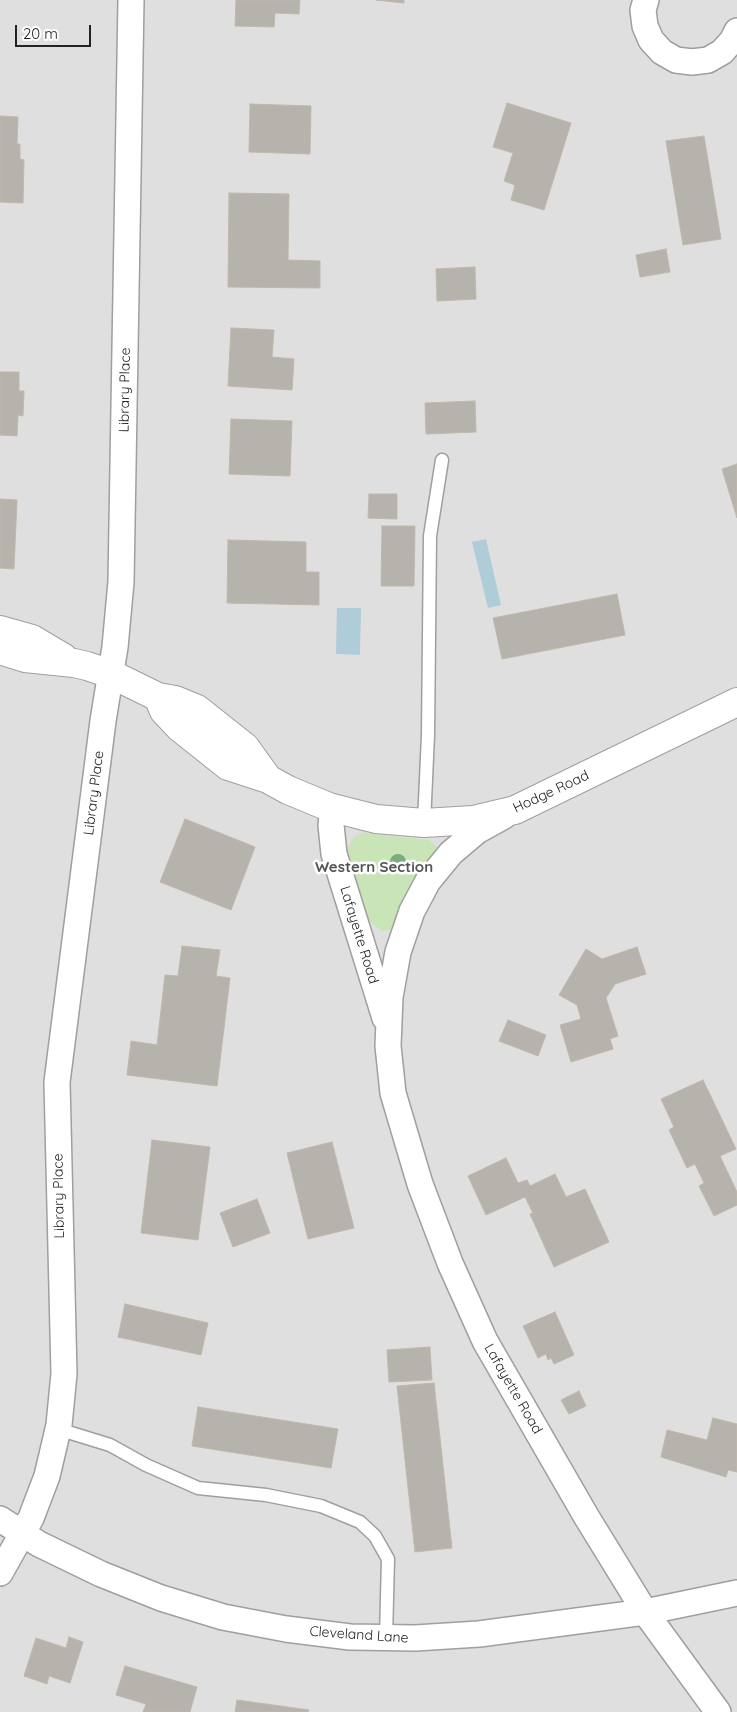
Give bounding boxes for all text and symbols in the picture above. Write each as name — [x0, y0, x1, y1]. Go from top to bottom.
scale bar — [18, 15, 94, 47]
text: 20 m — [23, 24, 58, 43]
street label: Library Place — [116, 347, 134, 433]
street label: Library Place — [80, 750, 108, 836]
street label: Hodge Road — [510, 767, 592, 817]
district label: Western Section — [315, 858, 433, 876]
street label: Lafayette Road — [336, 884, 382, 986]
street label: Library Place — [50, 1153, 68, 1239]
street label: Lafayette Road — [480, 1341, 546, 1437]
street label: Cleveland Lane — [309, 1623, 409, 1647]

